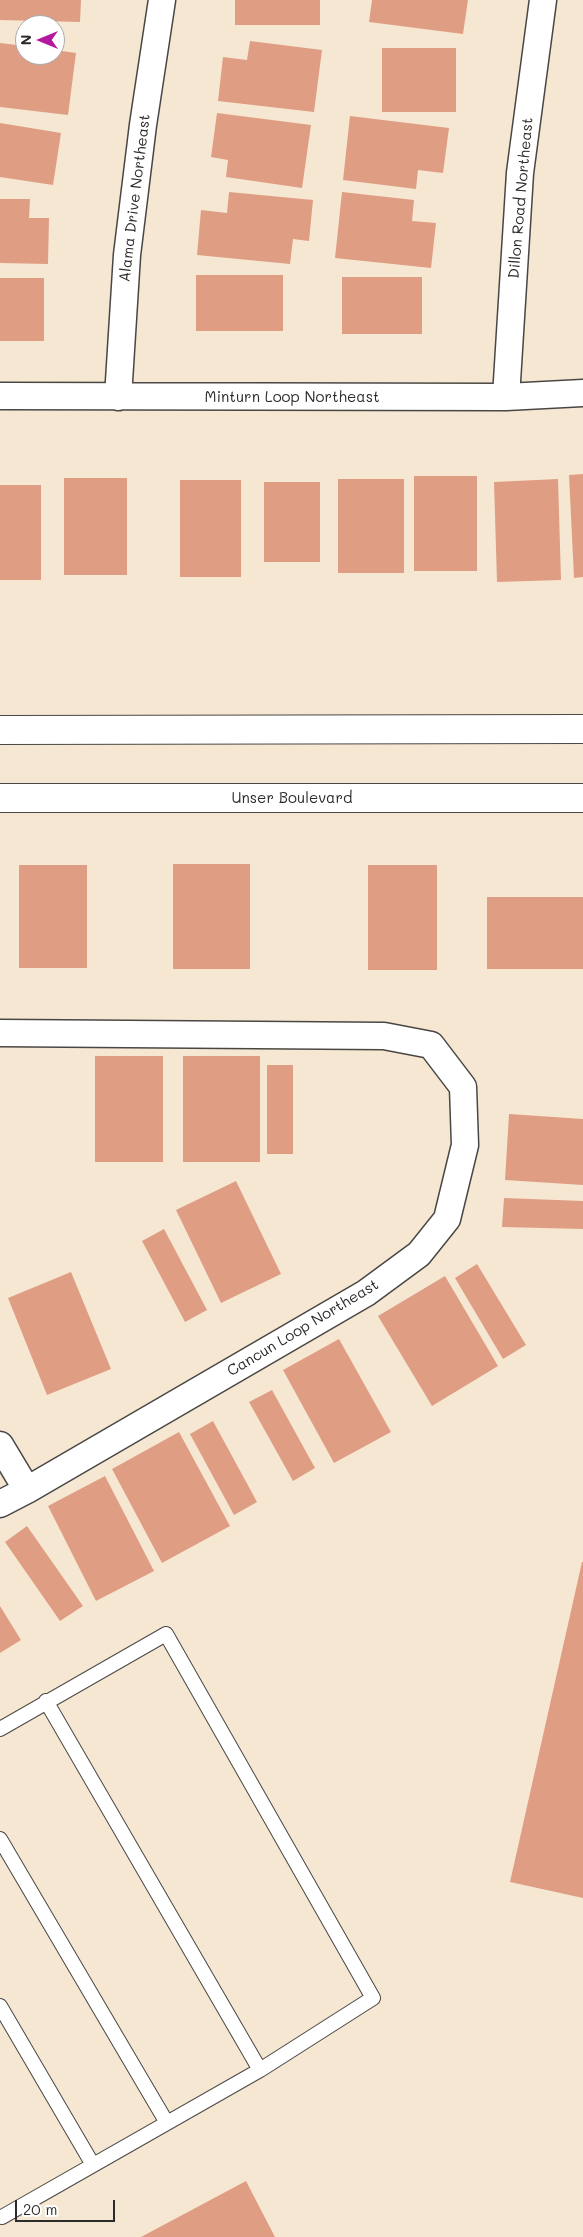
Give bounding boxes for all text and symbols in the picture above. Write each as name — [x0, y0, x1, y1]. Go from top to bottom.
north arrow — [15, 15, 65, 65]
text: N — [16, 35, 35, 45]
street label: Alama Drive Northeast — [116, 113, 154, 283]
street label: Dillon Road Northeast — [505, 117, 537, 279]
street label: Minturn Loop Northeast — [204, 388, 380, 406]
street label: Unser Boulevard — [231, 789, 353, 807]
street label: Cancun Loop Northeast — [224, 1276, 382, 1380]
scale bar — [18, 2190, 118, 2222]
text: 20 m — [23, 2199, 57, 2219]

